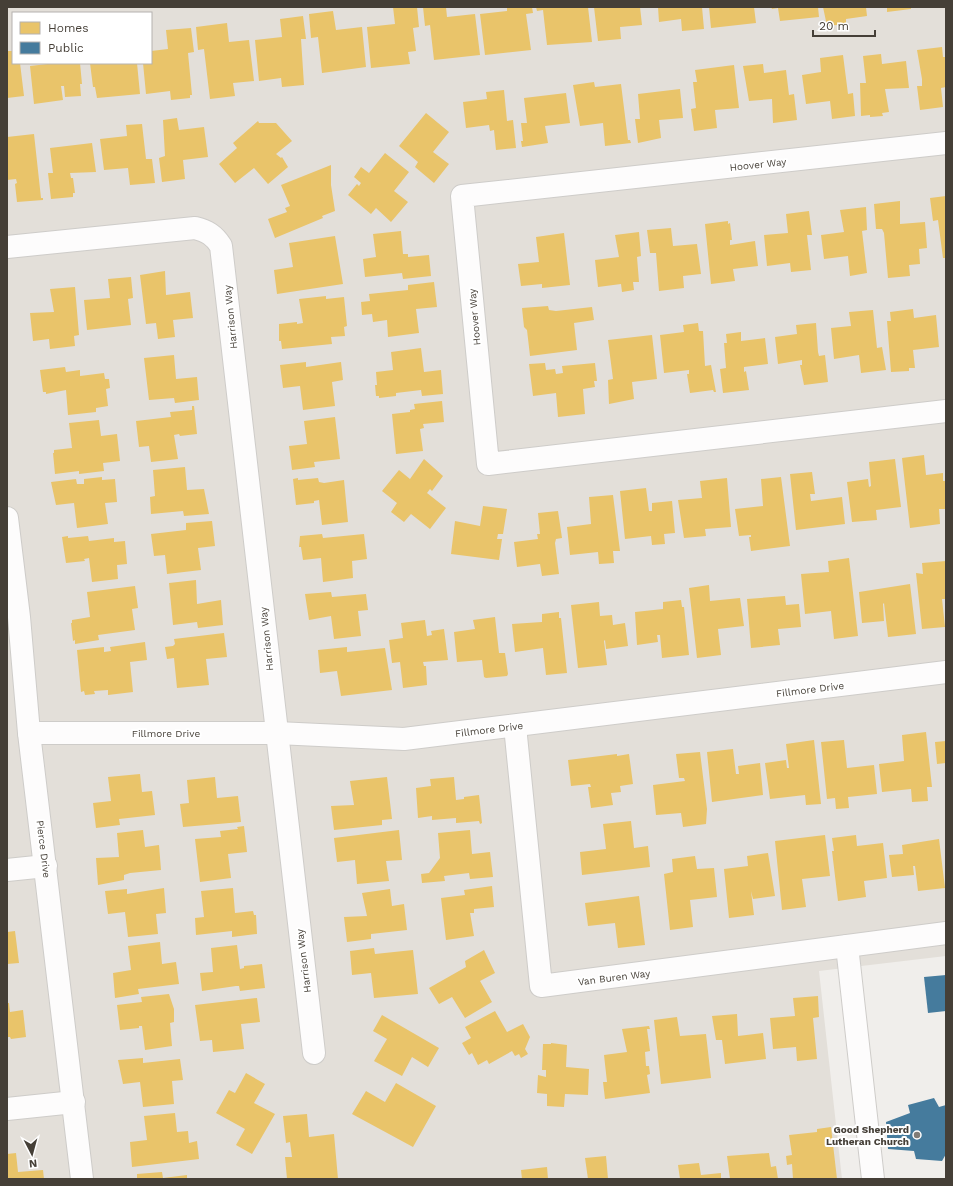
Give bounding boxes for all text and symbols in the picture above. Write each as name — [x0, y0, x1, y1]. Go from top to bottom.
legend — [12, 12, 152, 64]
scale bar — [813, 12, 875, 38]
text: 20 m — [819, 19, 849, 33]
text: Homes — [48, 21, 89, 35]
text: Public — [48, 41, 84, 55]
street label: Hoover Way — [729, 156, 788, 173]
street label: Harrison Way — [222, 284, 239, 349]
street label: Hoover Way — [466, 287, 482, 346]
street label: Harrison Way — [258, 606, 275, 671]
street label: Fillmore Drive — [775, 680, 845, 699]
street label: Fillmore Drive — [454, 720, 524, 739]
street label: Fillmore Drive — [132, 728, 200, 739]
street label: Pierce Drive — [35, 820, 53, 879]
street label: Harrison Way — [294, 928, 313, 993]
street label: Van Buren Way — [577, 968, 652, 987]
place label: Good Shepherd Lutheran Church — [826, 1124, 909, 1147]
marker: Good Shepherd Lutheran Church — [912, 1130, 922, 1140]
north arrow — [12, 1134, 52, 1174]
text: N — [28, 1157, 38, 1170]

